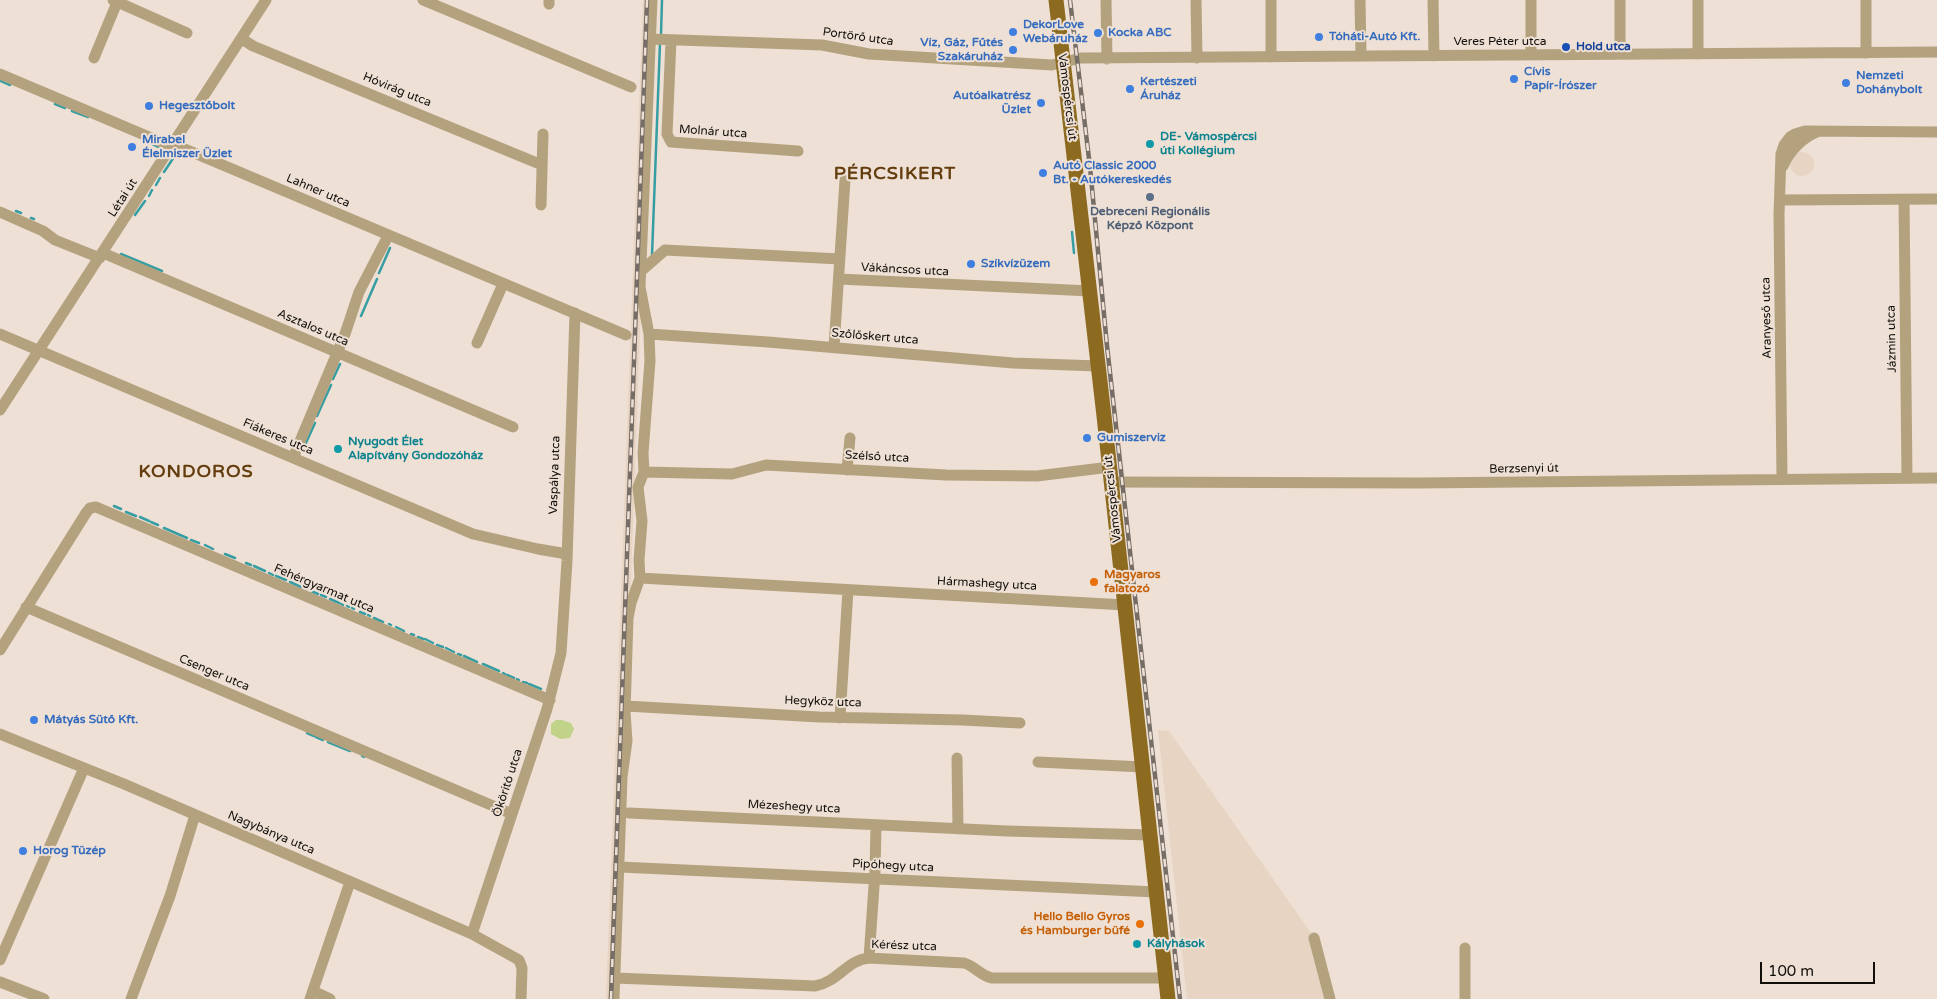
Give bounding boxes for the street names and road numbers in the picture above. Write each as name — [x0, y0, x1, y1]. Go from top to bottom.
street label: Portörő utca — [822, 25, 894, 49]
street label: Veres Péter utca — [1453, 35, 1547, 49]
street label: Vámospércsi út — [1055, 53, 1079, 141]
street label: Hóvirág utca — [361, 70, 433, 110]
street label: Molnár utca — [678, 122, 748, 142]
street label: Lahner utca — [284, 171, 352, 211]
street label: Létai út — [105, 176, 141, 220]
street label: Vákáncsos utca — [861, 261, 949, 279]
street label: Aranyeső utca — [1759, 277, 1775, 359]
street label: Jázmin utca — [1884, 305, 1900, 373]
street label: Asztalos utca — [275, 306, 351, 350]
street label: Szőlőskert utca — [831, 326, 919, 348]
street label: Fiákeres utca — [241, 416, 315, 458]
street label: Vaspálya utca — [546, 435, 564, 515]
street label: Szélső utca — [845, 448, 909, 466]
street label: Vámospércsi út — [1101, 455, 1125, 543]
street label: Berzsenyi út — [1489, 461, 1559, 477]
street label: Fehérgyarmat utca — [272, 561, 376, 617]
street label: Hármashegy utca — [937, 574, 1037, 594]
street label: Csenger utca — [177, 652, 251, 694]
street label: Hegyköz utca — [784, 693, 862, 711]
street label: Ököritó utca — [490, 747, 526, 819]
street label: Mézeshegy utca — [747, 797, 841, 817]
street label: Nagybánya utca — [225, 808, 317, 858]
street label: Pipóhegy utca — [852, 857, 934, 875]
street label: Kérész utca — [871, 938, 937, 954]

